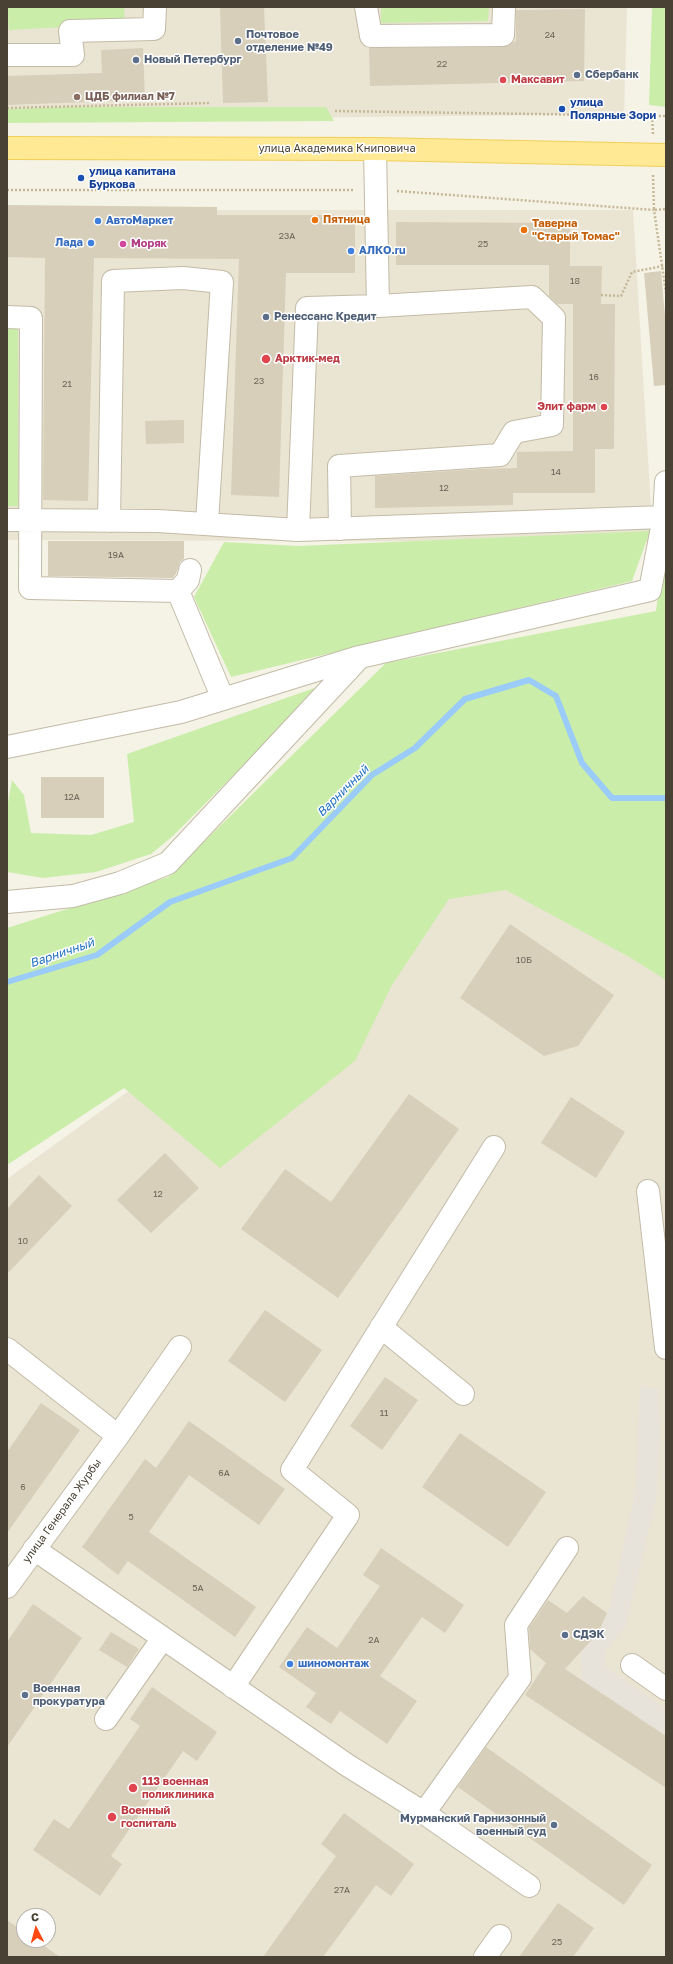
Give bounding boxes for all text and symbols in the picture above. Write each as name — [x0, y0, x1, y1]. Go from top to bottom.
place label: Почтовое отделение №49 — [246, 28, 333, 54]
house number: 24 — [545, 30, 555, 40]
marker: Почтовое отделение №49 — [233, 36, 243, 46]
place label: Новый Петербург — [144, 53, 242, 67]
marker: Новый Петербург — [131, 55, 141, 65]
house number: 22 — [437, 59, 447, 69]
place label: Сбербанк — [585, 68, 639, 82]
marker: Сбербанк — [572, 70, 582, 80]
place label: Максавит — [511, 73, 565, 87]
marker: Максавит — [498, 75, 508, 85]
place label: ЦДБ филиал №7 — [85, 90, 175, 104]
marker: ЦДБ филиал №7 — [72, 92, 82, 102]
place label: улица Полярные Зори — [570, 96, 656, 122]
marker: улица Полярные Зори — [557, 104, 567, 114]
street label: улица Академика Книповича — [258, 142, 416, 156]
place label: улица капитана Буркова — [89, 165, 176, 191]
marker: улица капитана Буркова — [76, 173, 86, 183]
place label: Пятница — [323, 213, 370, 227]
place label: АвтоМаркет — [106, 214, 173, 228]
marker: Пятница — [310, 215, 320, 225]
marker: АвтоМаркет — [93, 216, 103, 226]
place label: Таверна "Старый Томас" — [532, 217, 620, 243]
marker: Таверна "Старый Томас" — [519, 225, 529, 235]
house number: 23А — [279, 231, 295, 241]
place label: Лада — [55, 236, 83, 250]
place label: Моряк — [131, 237, 167, 251]
marker: Лада — [86, 238, 96, 248]
marker: Моряк — [118, 239, 128, 249]
house number: 25 — [478, 239, 488, 249]
place label: АЛКО.ru — [359, 244, 406, 258]
marker: АЛКО.ru — [346, 246, 356, 256]
house number: 18 — [570, 276, 580, 286]
place label: Ренессанс Кредит — [274, 310, 376, 324]
marker: Ренессанс Кредит — [261, 312, 271, 322]
place label: Арктик-мед — [275, 352, 340, 366]
marker: Арктик-мед — [260, 353, 272, 365]
house number: 16 — [589, 372, 599, 382]
house number: 23 — [254, 376, 264, 386]
house number: 21 — [62, 379, 72, 389]
place label: Элит фарм — [537, 400, 596, 414]
marker: Элит фарм — [599, 402, 609, 412]
house number: 14 — [551, 467, 561, 477]
house number: 12 — [439, 483, 449, 493]
house number: 19А — [108, 550, 124, 560]
water label: Варничный — [314, 762, 372, 820]
house number: 12А — [64, 792, 80, 802]
water label: Варничный — [28, 935, 96, 971]
house number: 10Б — [516, 955, 532, 965]
house number: 12 — [153, 1189, 163, 1199]
house number: 10 — [18, 1236, 28, 1246]
house number: 11 — [380, 1408, 388, 1418]
street label: улица Генерала Журбы — [20, 1456, 104, 1566]
house number: 6А — [218, 1468, 230, 1478]
house number: 6 — [20, 1482, 26, 1492]
house number: 5 — [128, 1512, 134, 1522]
house number: 5А — [192, 1583, 204, 1593]
place label: СДЭК — [573, 1628, 605, 1642]
marker: СДЭК — [560, 1630, 570, 1640]
house number: 2А — [368, 1635, 380, 1645]
place label: шиномонтаж — [298, 1657, 369, 1671]
marker: шиномонтаж — [285, 1659, 295, 1669]
place label: Военная прокуратура — [33, 1682, 105, 1708]
marker: Военная прокуратура — [20, 1690, 30, 1700]
place label: 113 военная поликлиника — [142, 1775, 214, 1801]
marker: 113 военная поликлиника — [127, 1782, 139, 1794]
place label: Военный госпиталь — [121, 1804, 177, 1830]
marker: Военный госпиталь — [106, 1811, 118, 1823]
place label: Мурманский Гарнизонный военный суд — [400, 1812, 546, 1838]
marker: Мурманский Гарнизонный военный суд — [549, 1820, 559, 1830]
house number: 27А — [334, 1885, 350, 1895]
north arrow — [16, 1908, 56, 1948]
text: С — [30, 1910, 39, 1923]
house number: 25 — [552, 1937, 562, 1947]

